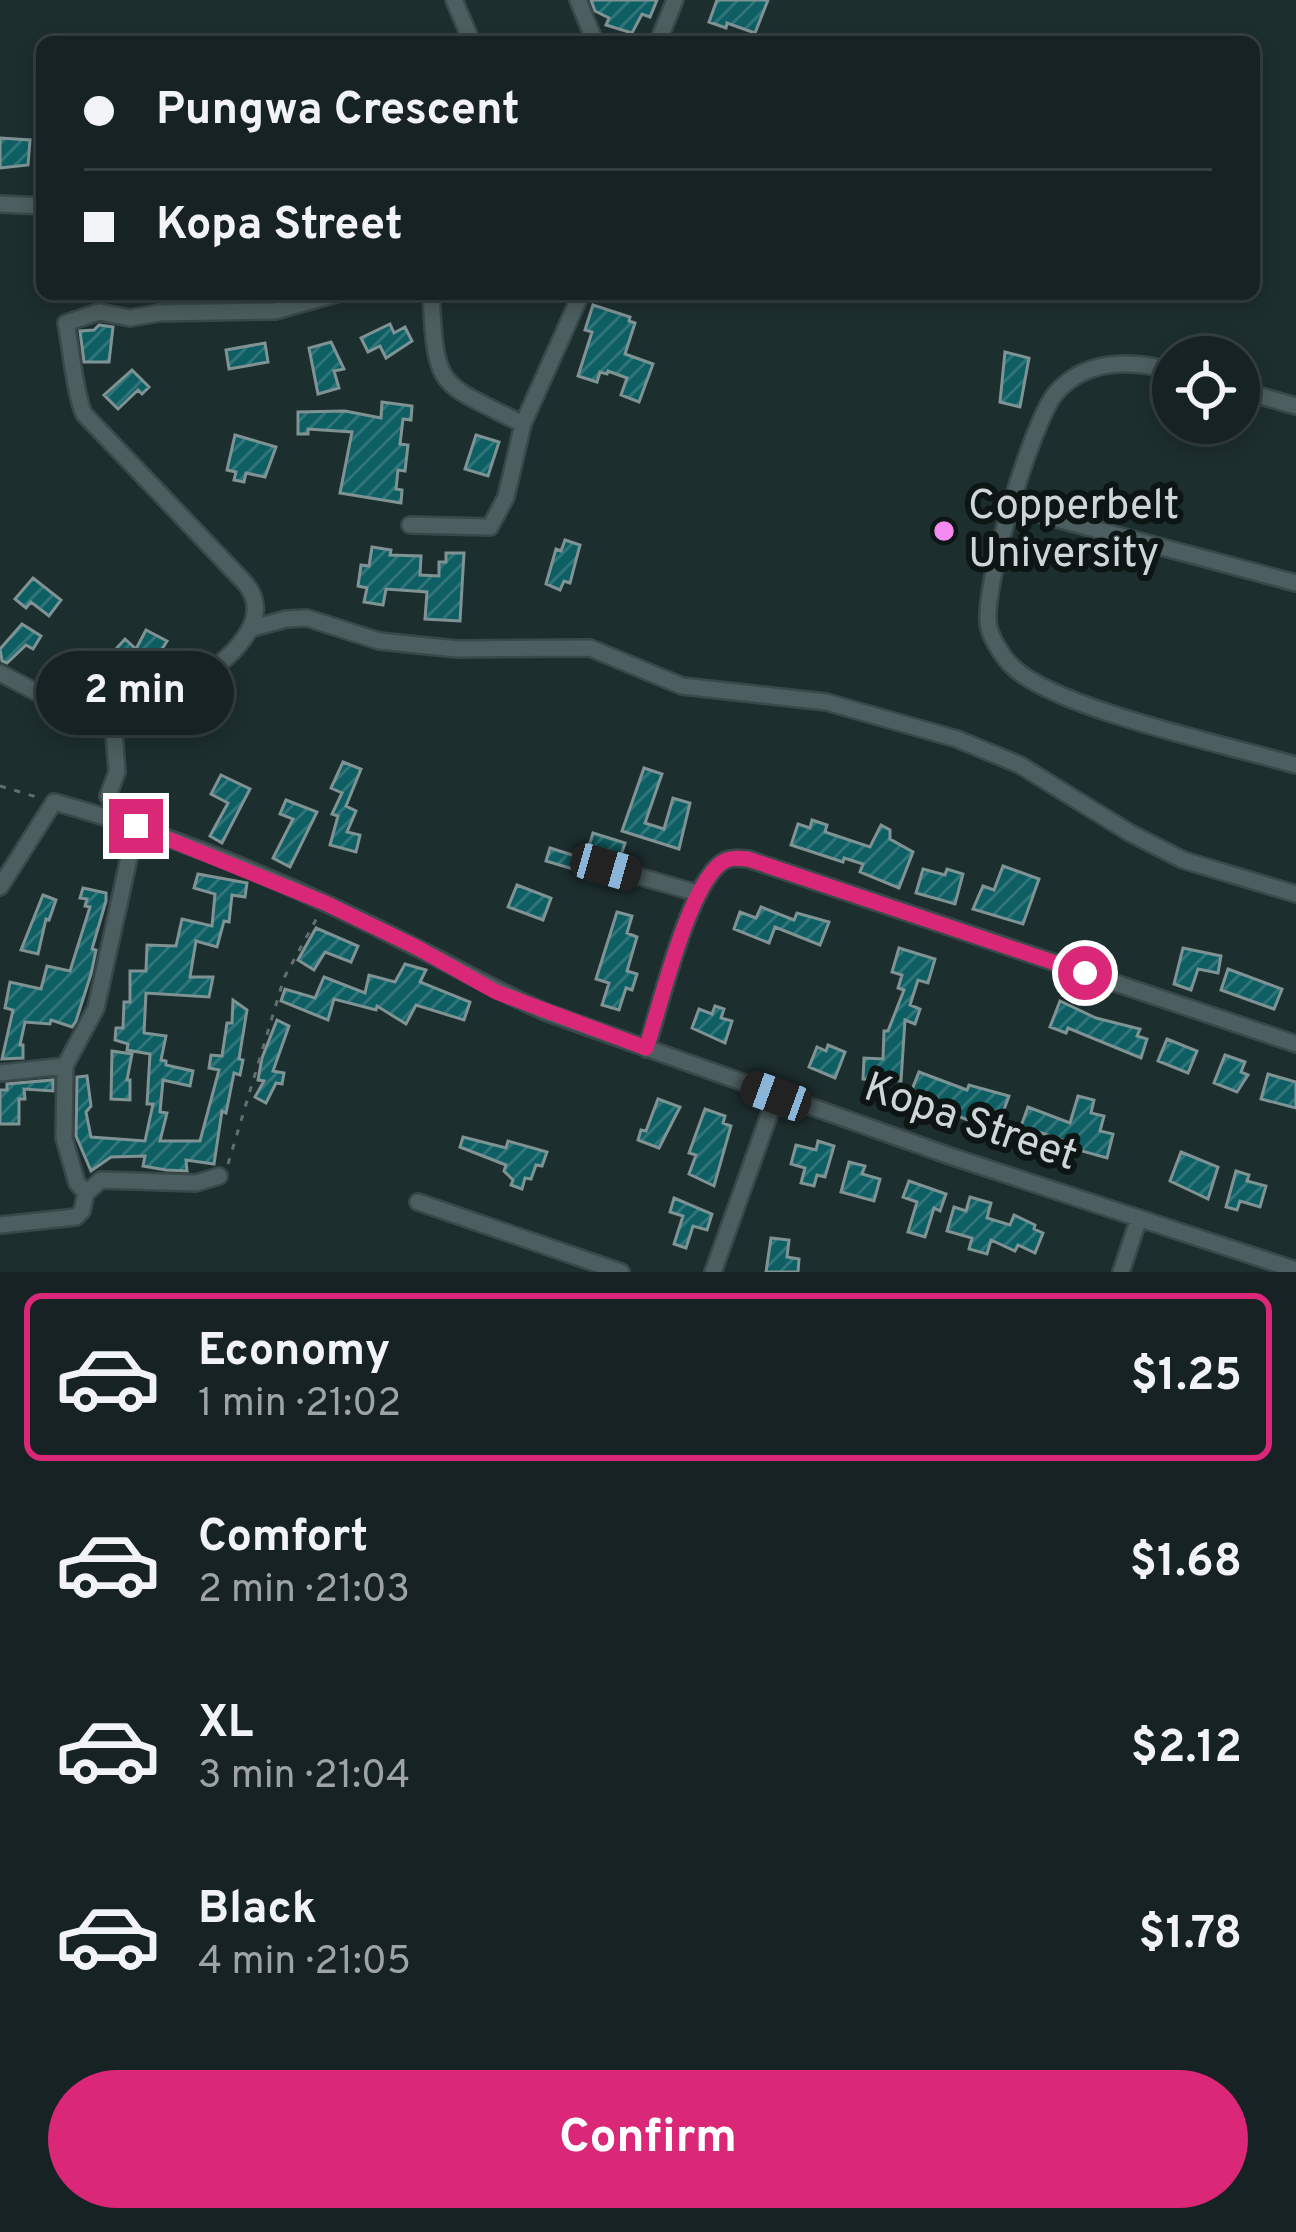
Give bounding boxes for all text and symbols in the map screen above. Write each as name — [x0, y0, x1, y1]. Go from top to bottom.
text: Pungwa Crescent — [156, 83, 520, 140]
text: Kopa Street — [156, 198, 403, 255]
map controls — [1152, 336, 1260, 444]
button: locate — [1152, 336, 1260, 444]
place label: Copperbelt University — [968, 481, 1179, 582]
marker: Copperbelt University — [931, 518, 957, 544]
callout: 2 min — [37, 652, 235, 736]
text: 2 min — [84, 668, 186, 717]
route end — [109, 799, 163, 853]
car — [566, 840, 646, 894]
route start — [1058, 946, 1112, 1000]
street label: Kopa Street — [857, 1063, 1083, 1185]
car — [736, 1067, 816, 1125]
icon: car — [54, 1323, 162, 1431]
text: Economy — [198, 1324, 390, 1381]
text: $1.25 — [1131, 1349, 1242, 1406]
text: 1 min · 21:02 — [198, 1381, 401, 1430]
icon: car — [54, 1509, 162, 1617]
text: Comfort — [198, 1510, 368, 1567]
text: $1.68 — [1130, 1535, 1242, 1592]
text: 2 min · 21:03 — [198, 1567, 410, 1616]
icon: car — [54, 1695, 162, 1803]
text: XL — [198, 1696, 253, 1753]
text: $2.12 — [1131, 1721, 1242, 1778]
text: 3 min · 21:04 — [198, 1753, 410, 1802]
icon: car — [54, 1881, 162, 1989]
text: Black — [198, 1882, 317, 1939]
text: $1.78 — [1138, 1907, 1242, 1964]
text: 4 min · 21:05 — [198, 1939, 411, 1988]
button: Confirm — [48, 2070, 1248, 2208]

